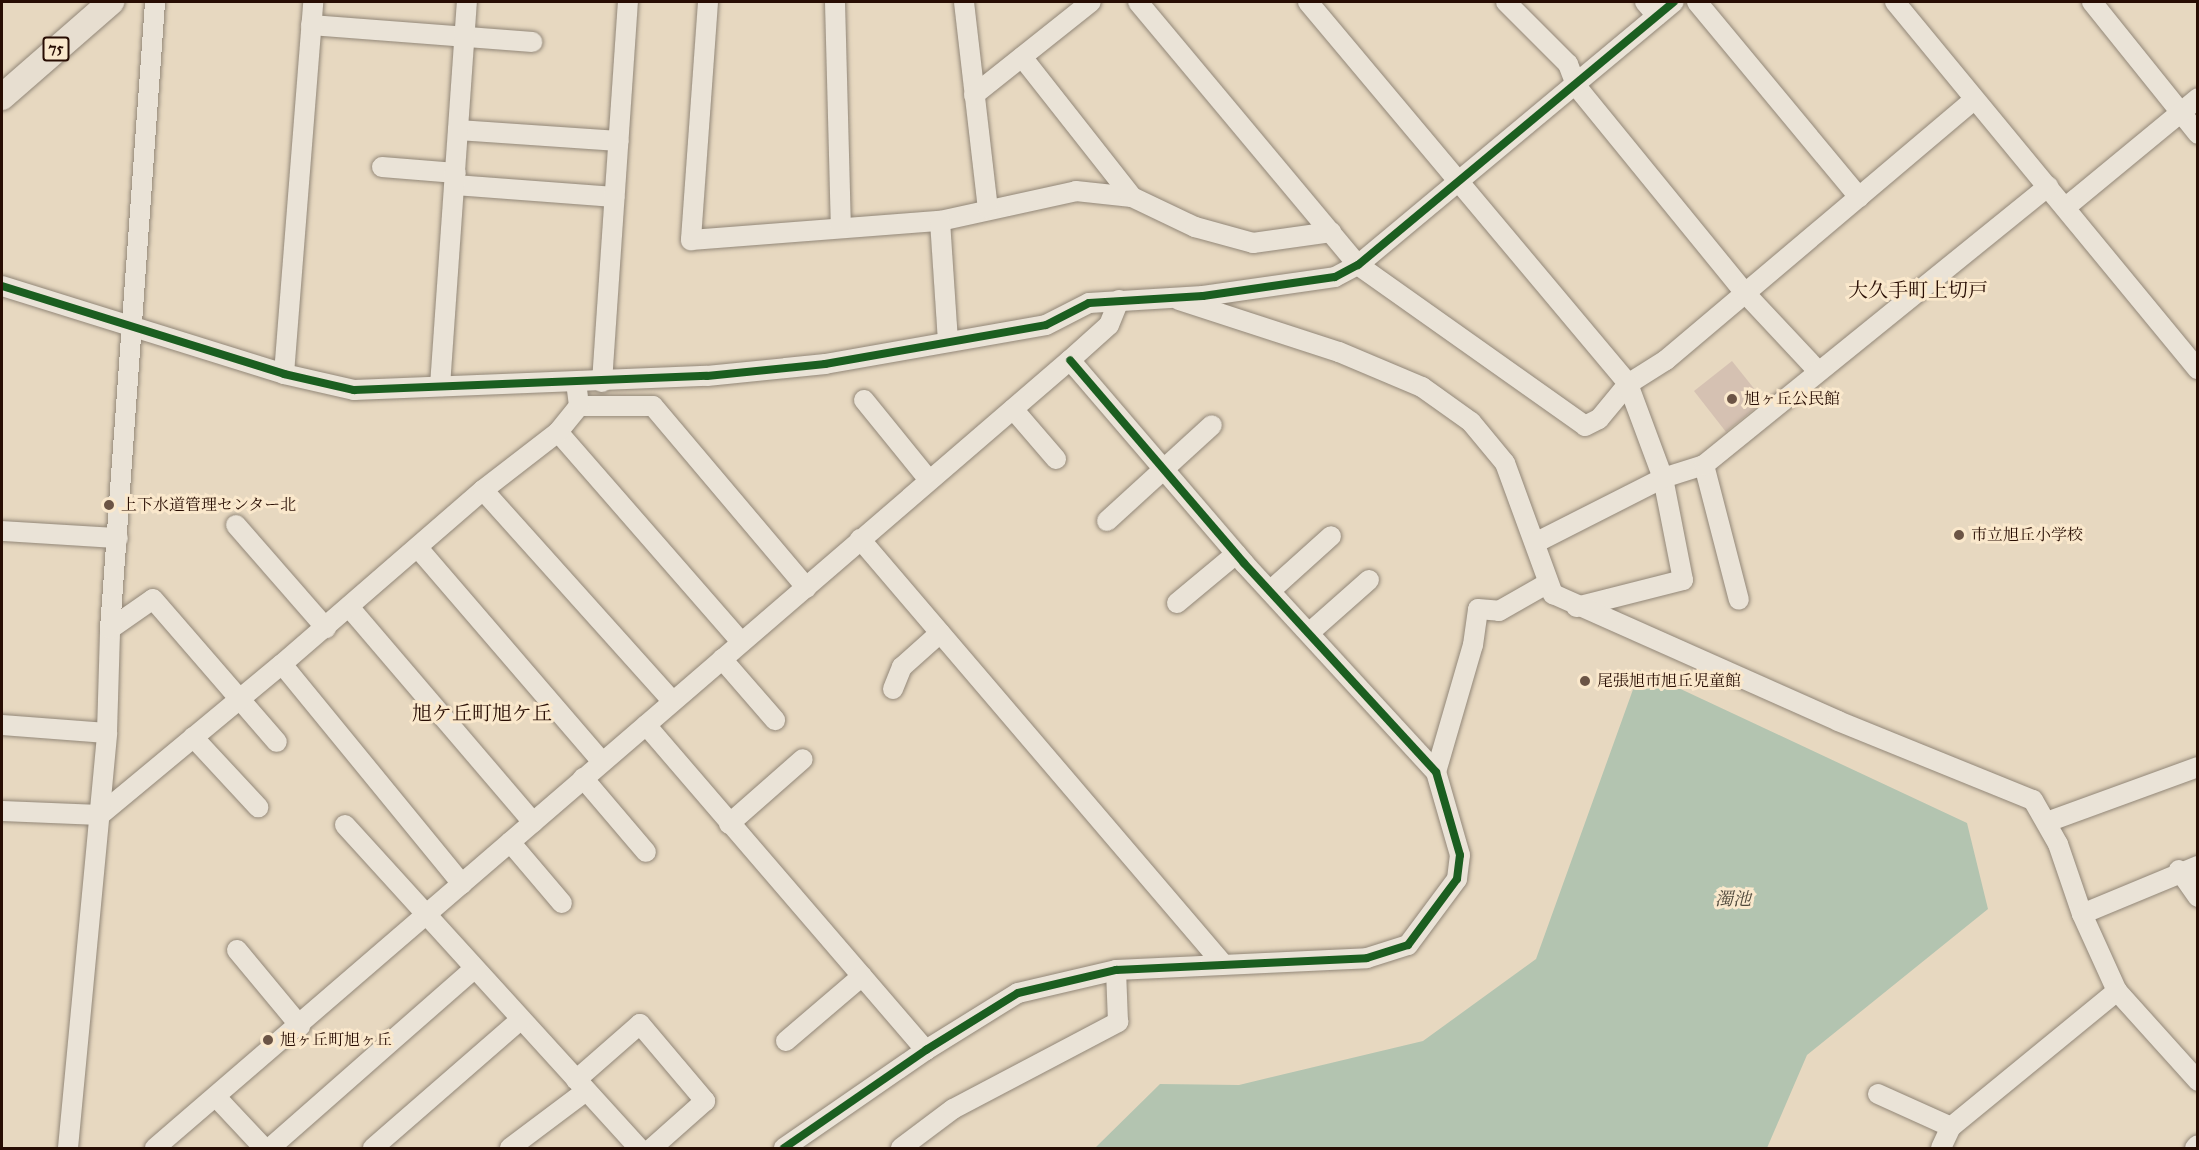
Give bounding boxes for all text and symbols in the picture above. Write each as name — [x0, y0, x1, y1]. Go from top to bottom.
road number: 75 — [42, 37, 70, 61]
district label: 大久手町上切戸 — [1848, 278, 1988, 302]
place label: 旭ヶ丘公民館 — [1744, 389, 1840, 409]
marker: 旭ヶ丘公民館 — [1725, 392, 1739, 406]
place label: 上下水道管理センター北 — [121, 495, 297, 515]
marker: 上下水道管理センター北 — [102, 498, 116, 512]
place label: 市立旭丘小学校 — [1971, 525, 2083, 545]
marker: 市立旭丘小学校 — [1952, 528, 1966, 542]
place label: 尾張旭市旭丘児童館 — [1597, 671, 1741, 691]
marker: 尾張旭市旭丘児童館 — [1578, 674, 1592, 688]
district label: 旭ケ丘町旭ケ丘 — [412, 701, 552, 725]
water label: 濁池 — [1715, 888, 1751, 910]
place label: 旭ヶ丘町旭ヶ丘 — [280, 1030, 392, 1050]
marker: 旭ヶ丘町旭ヶ丘 — [261, 1033, 275, 1047]

